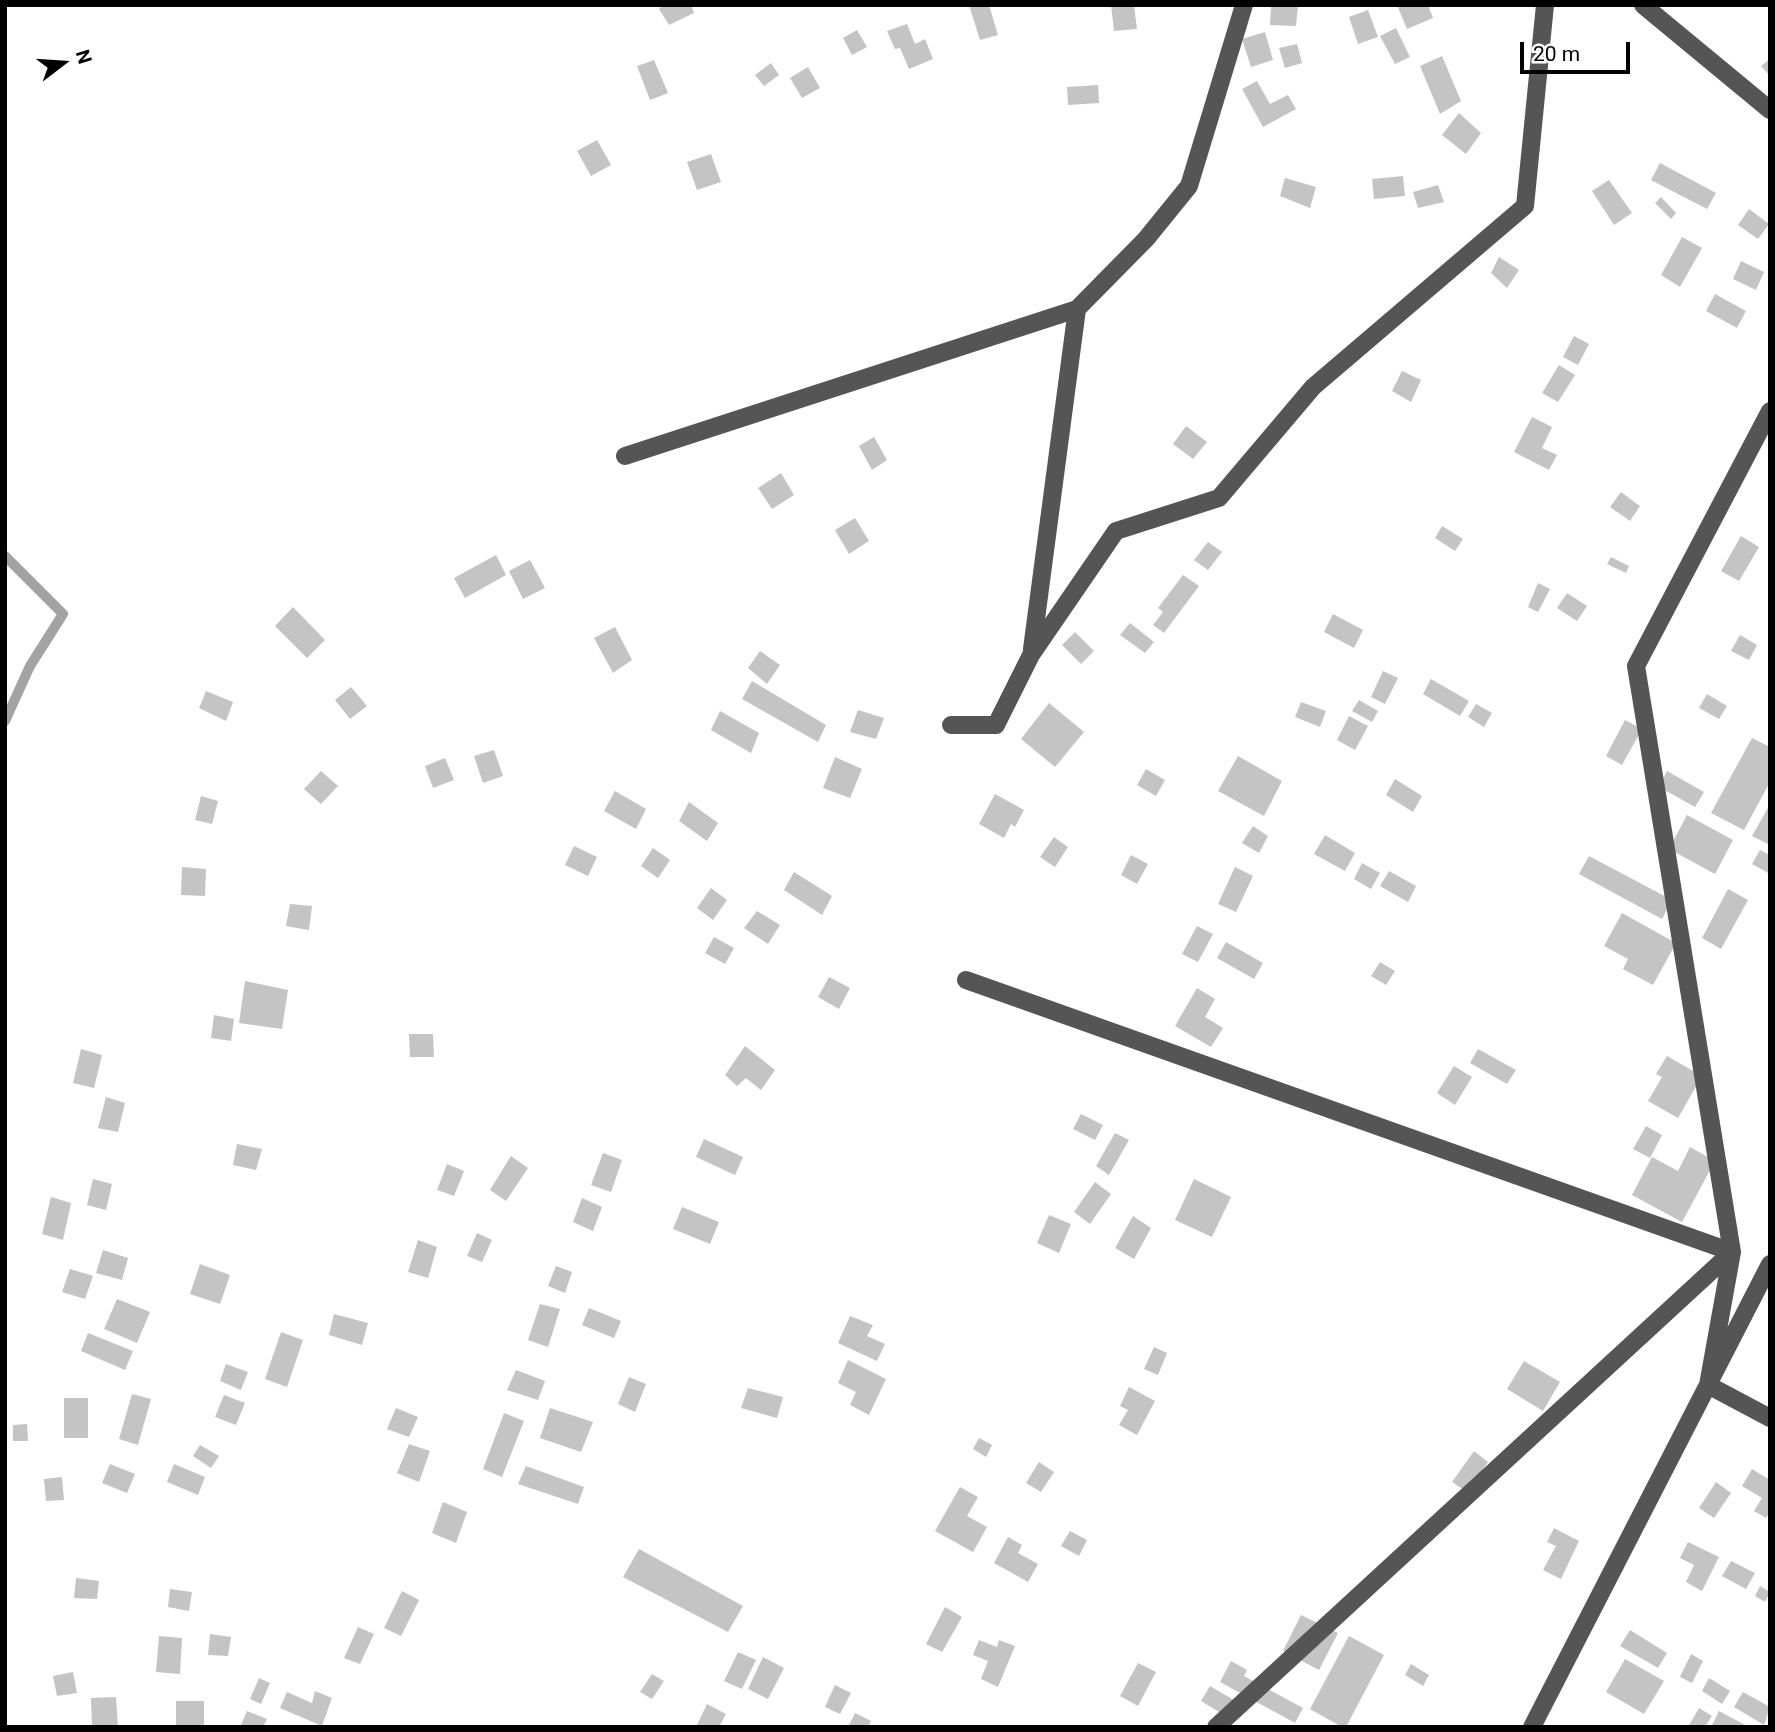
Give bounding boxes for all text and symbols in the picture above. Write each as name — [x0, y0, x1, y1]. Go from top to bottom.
north arrow — [28, 28, 98, 98]
scale bar — [1523, 28, 1633, 72]
text: 20 m — [1533, 42, 1580, 66]
text: N — [71, 47, 97, 66]

